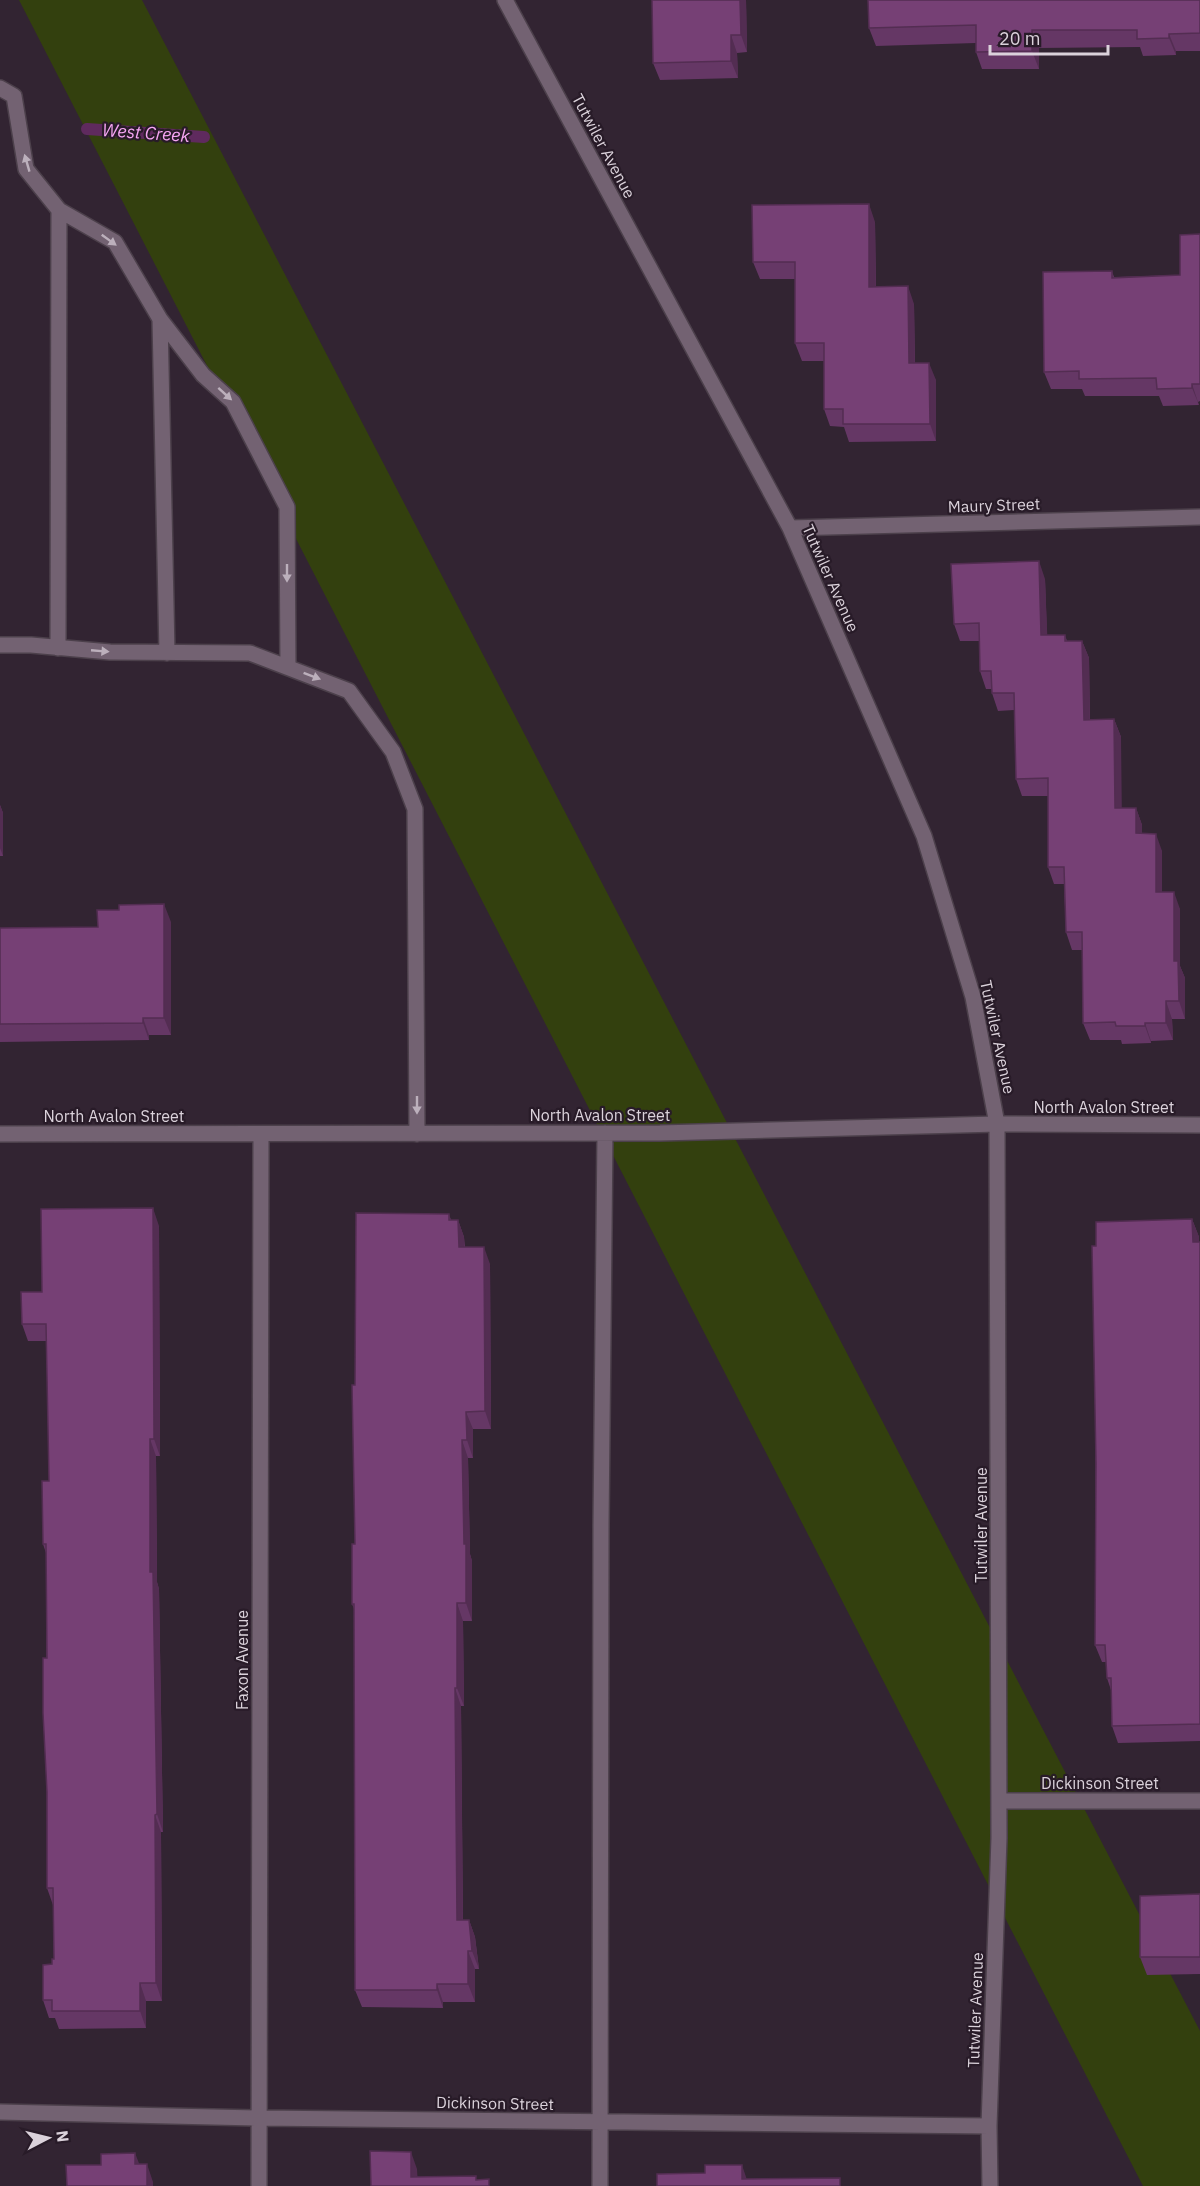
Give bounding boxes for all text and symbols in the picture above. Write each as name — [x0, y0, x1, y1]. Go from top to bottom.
scale bar — [990, 18, 1108, 56]
text: 20 m — [999, 27, 1041, 50]
street label: Tutwiler Avenue — [568, 90, 640, 202]
water label: West Creek — [102, 118, 191, 147]
one-way arrow — [21, 153, 31, 172]
one-way arrow — [101, 234, 117, 246]
one-way arrow — [217, 387, 232, 401]
street label: Maury Street — [948, 493, 1040, 517]
street label: Tutwiler Avenue — [798, 521, 864, 635]
one-way arrow — [282, 563, 292, 582]
one-way arrow — [91, 646, 110, 656]
one-way arrow — [303, 672, 321, 682]
street label: Tutwiler Avenue — [976, 978, 1020, 1096]
one-way arrow — [412, 1096, 422, 1115]
street label: North Avalon Street — [1034, 1097, 1174, 1117]
street label: North Avalon Street — [530, 1105, 670, 1125]
street label: North Avalon Street — [44, 1106, 184, 1126]
street label: Tutwiler Avenue — [971, 1467, 991, 1583]
street label: Faxon Avenue — [232, 1610, 252, 1710]
street label: Dickinson Street — [1041, 1773, 1159, 1793]
street label: Tutwiler Avenue — [963, 1952, 987, 2068]
street label: Dickinson Street — [436, 2092, 554, 2114]
north arrow — [18, 2108, 78, 2168]
text: N — [52, 2129, 74, 2143]

